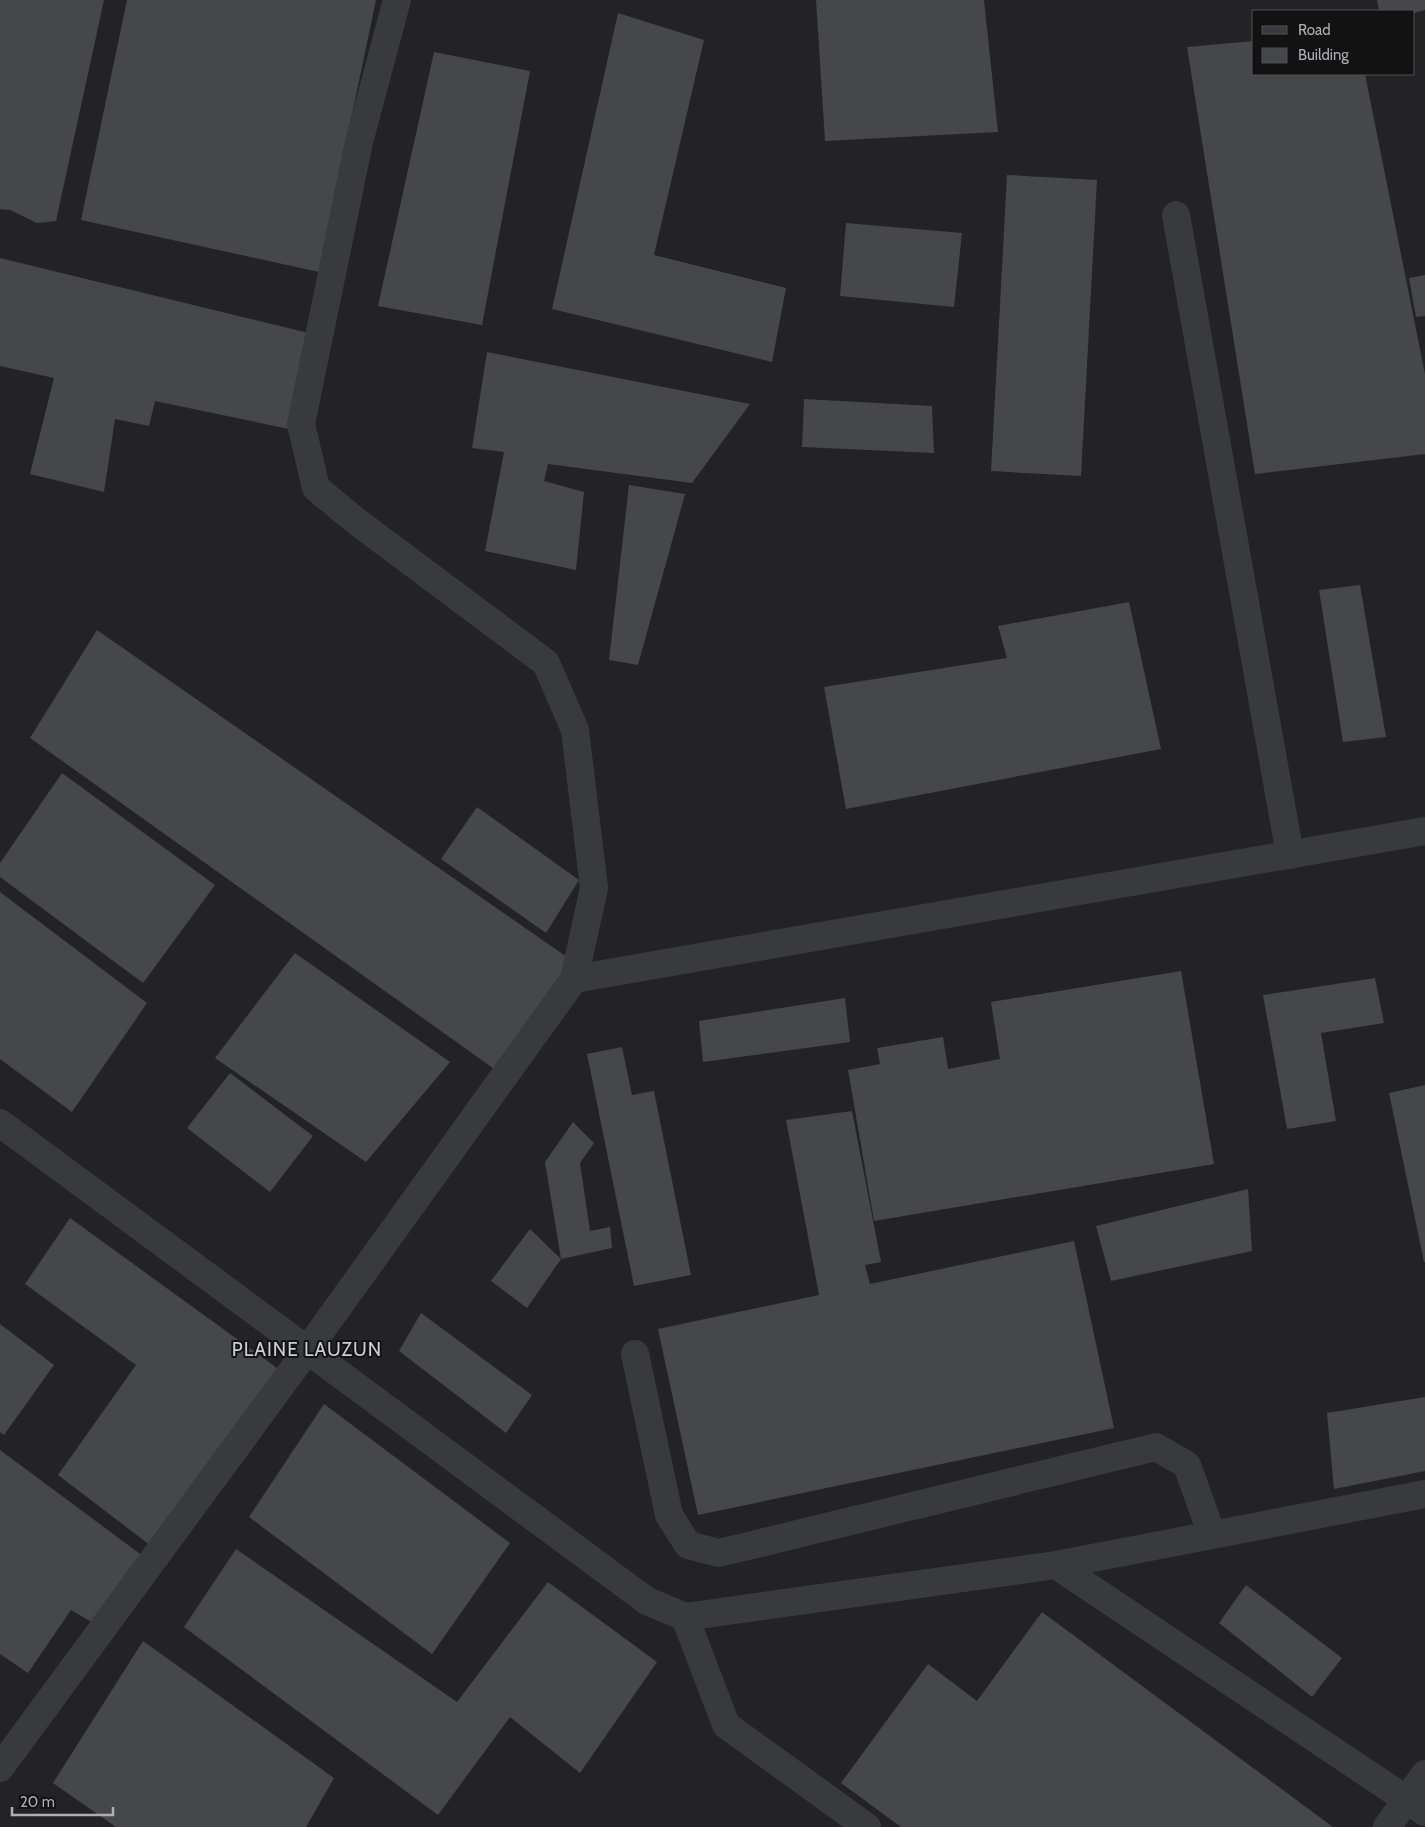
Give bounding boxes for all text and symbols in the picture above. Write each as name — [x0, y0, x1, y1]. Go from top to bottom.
legend — [1252, 10, 1415, 75]
text: Road — [1298, 21, 1331, 39]
text: Building — [1298, 46, 1349, 64]
district label: PLAINE LAUZUN — [232, 1338, 382, 1361]
scale bar — [12, 1784, 114, 1816]
text: 20 m — [20, 1793, 55, 1811]

